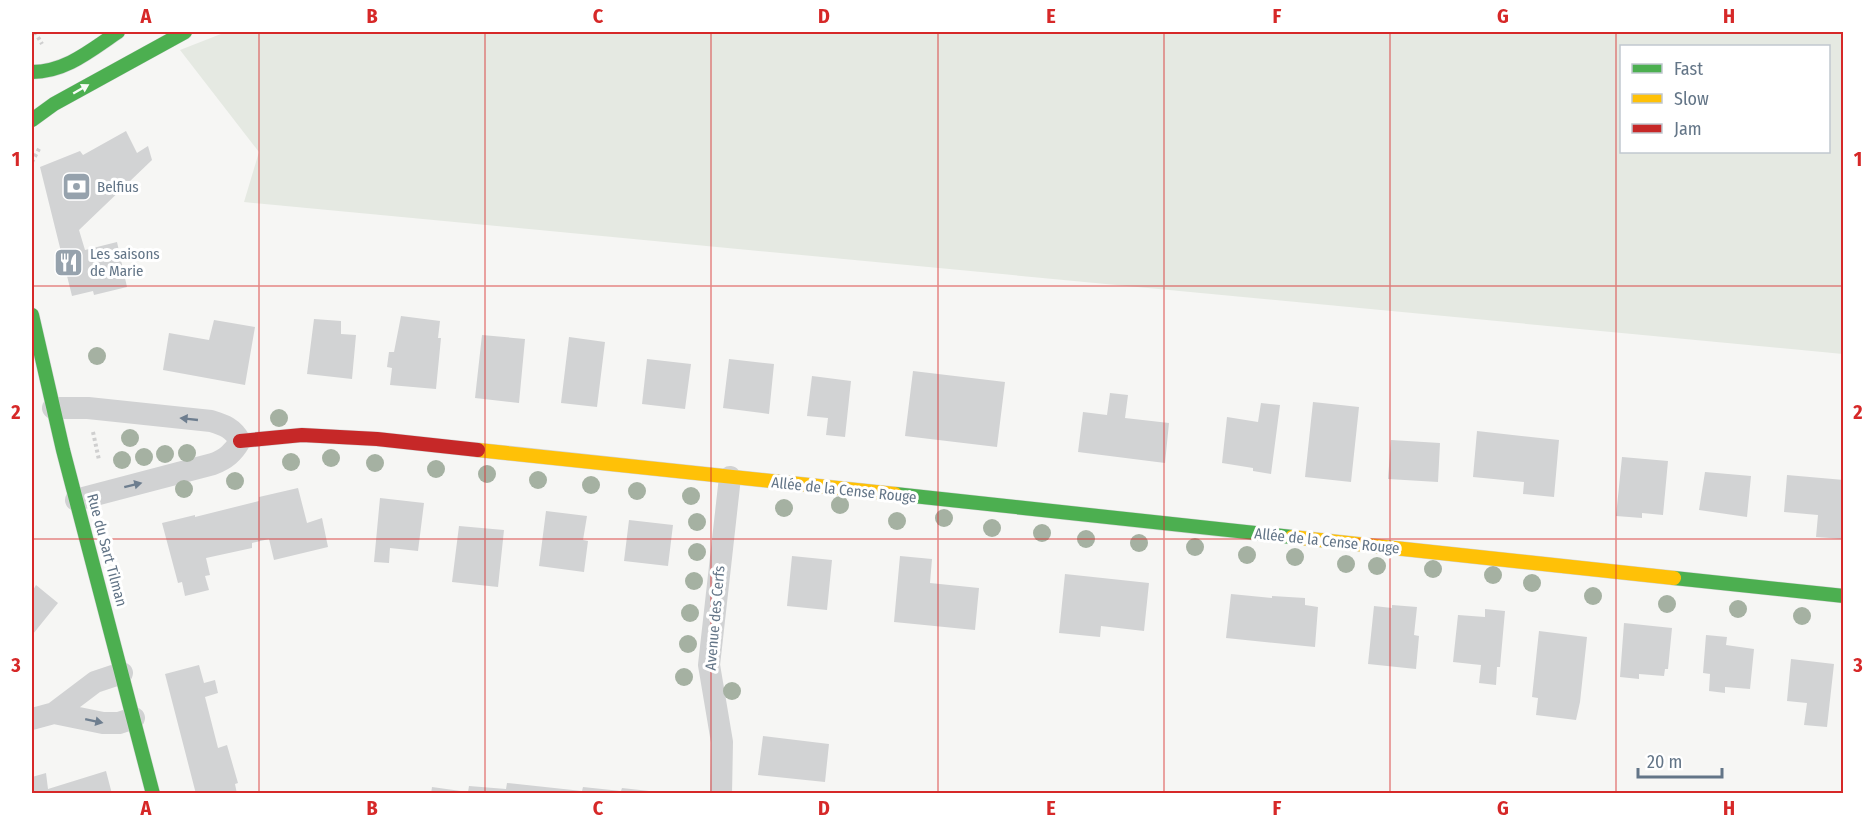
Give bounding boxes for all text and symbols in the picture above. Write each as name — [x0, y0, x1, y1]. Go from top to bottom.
text: A — [140, 4, 153, 28]
text: B — [366, 4, 378, 28]
text: C — [593, 4, 604, 28]
text: D — [818, 4, 830, 28]
text: E — [1046, 4, 1056, 28]
text: F — [1273, 4, 1282, 28]
text: G — [1497, 4, 1509, 28]
text: H — [1723, 4, 1735, 28]
legend — [1620, 45, 1830, 153]
text: Fast — [1674, 58, 1703, 80]
one-way arrow — [73, 84, 90, 94]
text: Slow — [1674, 88, 1709, 110]
text: Jam — [1674, 118, 1702, 140]
text: 1 — [12, 147, 20, 171]
text: 1 — [1854, 147, 1862, 171]
bank icon: Belfius — [60, 171, 92, 203]
place label: Belfius — [97, 178, 139, 196]
place label: Les saisons de Marie — [90, 245, 160, 280]
restaurant icon: Les saisons de Marie — [53, 247, 85, 279]
text: 2 — [10, 400, 21, 424]
text: 2 — [1852, 400, 1863, 424]
one-way arrow — [180, 414, 199, 424]
street label: Allée de la Cense Rouge — [771, 473, 917, 507]
one-way arrow — [124, 480, 142, 490]
street label: Rue du Sart Tilman — [83, 492, 131, 608]
street label: Allée de la Cense Rouge — [1254, 524, 1400, 558]
street label: Avenue des Cerfs — [701, 565, 729, 671]
text: 3 — [10, 653, 21, 677]
text: 3 — [1852, 653, 1863, 677]
one-way arrow — [85, 717, 104, 726]
scale bar — [1638, 741, 1722, 779]
text: 20 m — [1647, 751, 1682, 773]
text: A — [140, 796, 153, 820]
text: B — [366, 796, 378, 820]
text: C — [593, 796, 604, 820]
text: D — [818, 796, 830, 820]
text: E — [1046, 796, 1056, 820]
text: F — [1273, 796, 1282, 820]
text: G — [1497, 796, 1509, 820]
text: H — [1723, 796, 1735, 820]

